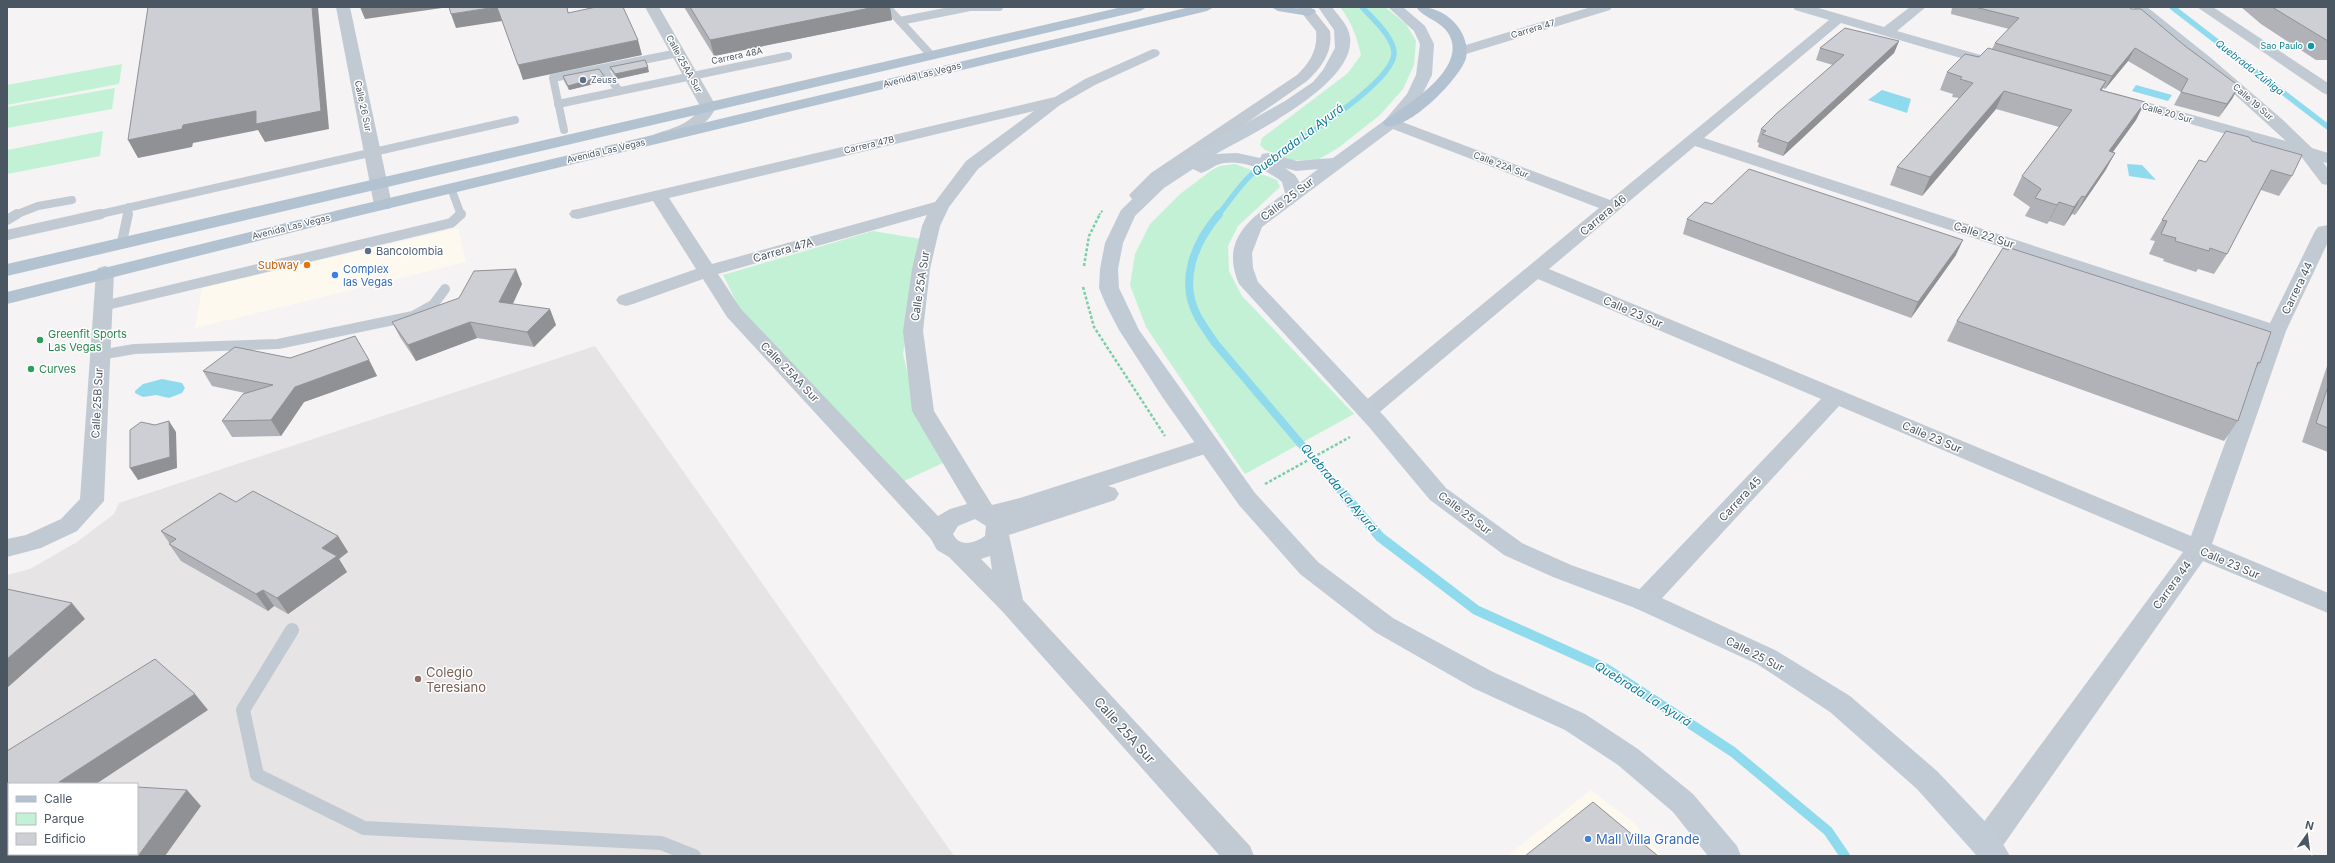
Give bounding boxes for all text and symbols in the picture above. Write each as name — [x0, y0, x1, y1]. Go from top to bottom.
street label: Carrera 47 — [1509, 17, 1556, 40]
street label: Calle 25AA Sur — [664, 33, 705, 95]
water label: Quebrada Zúñiga — [2214, 37, 2286, 97]
place label: Sao Paulo — [2261, 40, 2303, 51]
marker: Sao Paulo — [2306, 41, 2316, 51]
street label: Carrera 48A — [710, 45, 764, 66]
street label: Avenida Las Vegas — [882, 59, 962, 90]
place label: Zeuss — [591, 74, 617, 85]
marker: Zeuss — [578, 75, 588, 85]
street label: Calle 26 Sur — [353, 79, 374, 133]
street label: Calle 19 Sur — [2231, 81, 2276, 123]
water label: Quebrada La Ayurá — [1249, 100, 1347, 179]
street label: Calle 20 Sur — [2141, 100, 2194, 125]
street label: Carrera 47B — [843, 133, 895, 156]
street label: Avenida Las Vegas — [566, 136, 646, 165]
street label: Calle 22A Sur — [1472, 149, 1531, 180]
street label: Calle 25 Sur — [1258, 174, 1316, 224]
street label: Carrera 46 — [1577, 191, 1629, 238]
street label: Avenida Las Vegas — [251, 211, 331, 242]
street label: Calle 22 Sur — [1952, 219, 2016, 251]
street label: Carrera 47A — [751, 235, 815, 265]
place label: Bancolombia — [376, 244, 443, 258]
marker: Bancolombia — [363, 246, 373, 256]
street label: Calle 25A Sur — [908, 250, 932, 322]
place label: Subway — [258, 258, 299, 272]
marker: Subway — [302, 260, 312, 270]
street label: Carrera 44 — [2278, 260, 2316, 316]
place label: Complex las Vegas — [343, 262, 393, 289]
marker: Complex las Vegas — [330, 270, 340, 280]
street label: Calle 23 Sur — [1601, 293, 1665, 331]
place label: Greenfit Sports Las Vegas — [48, 327, 127, 354]
marker: Greenfit Sports Las Vegas — [35, 335, 45, 345]
street label: Calle 25AA Sur — [758, 339, 822, 405]
place label: Curves — [39, 362, 76, 376]
marker: Curves — [26, 364, 36, 374]
street label: Calle 25B Sur — [88, 367, 106, 439]
street label: Calle 23 Sur — [1900, 418, 1964, 456]
water label: Quebrada La Ayurá — [1298, 440, 1381, 535]
street label: Carrera 45 — [1716, 473, 1764, 524]
street label: Calle 25 Sur — [1436, 488, 1494, 538]
street label: Calle 23 Sur — [2198, 544, 2262, 582]
street label: Carrera 44 — [2150, 558, 2194, 612]
street label: Calle 25 Sur — [1724, 633, 1786, 675]
water label: Quebrada La Ayurá — [1592, 658, 1694, 729]
place label: Colegio Teresiano — [426, 664, 486, 695]
marker: Colegio Teresiano — [413, 674, 423, 684]
street label: Calle 25A Sur — [1091, 694, 1159, 767]
legend — [8, 783, 138, 855]
text: Calle — [44, 791, 72, 806]
text: Parque — [44, 811, 84, 826]
north arrow — [2287, 815, 2327, 855]
text: N — [2304, 817, 2315, 833]
text: Edificio — [44, 831, 86, 846]
place label: Mall Villa Grande — [1596, 831, 1699, 847]
marker: Mall Villa Grande — [1583, 834, 1593, 844]

